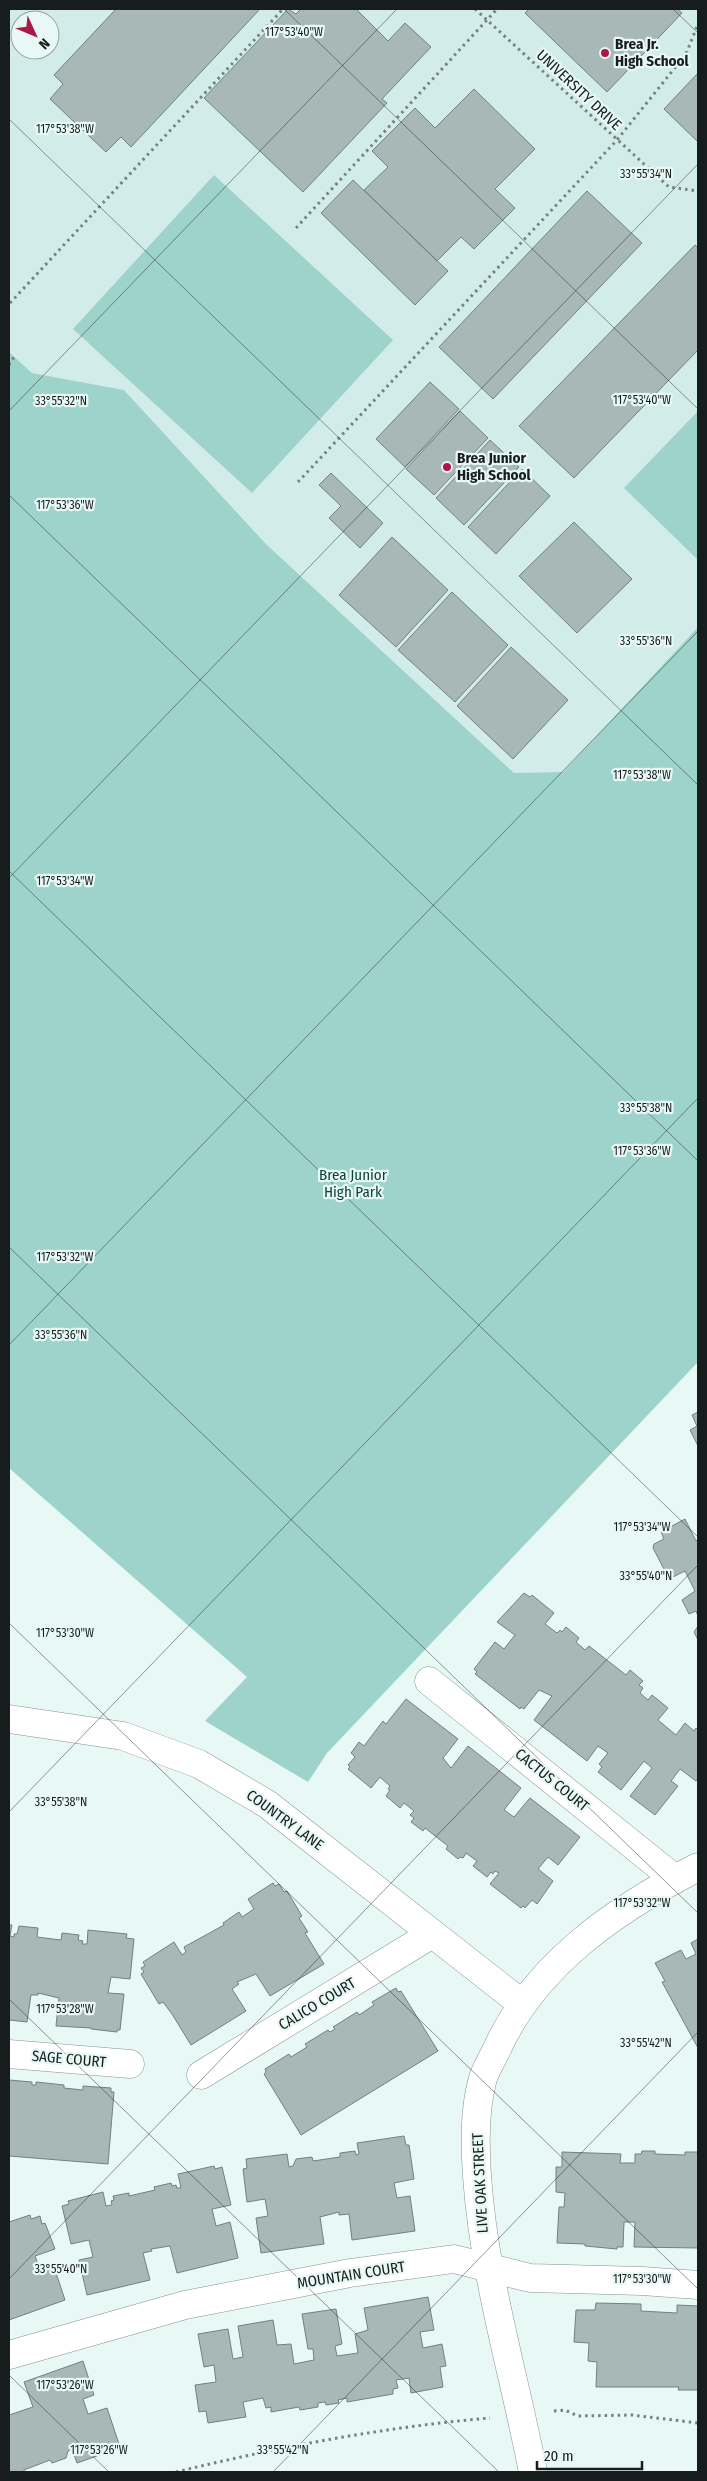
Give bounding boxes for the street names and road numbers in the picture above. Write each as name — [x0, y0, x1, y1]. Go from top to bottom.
street label: UNIVERSITY DRIVE — [533, 46, 625, 134]
street label: CACTUS COURT — [511, 1745, 593, 1815]
street label: COUNTRY LANE — [243, 1786, 327, 1854]
street label: CALICO COURT — [275, 1974, 359, 2034]
street label: SAGE COURT — [31, 2047, 107, 2071]
street label: LIVE OAK STREET — [468, 2132, 492, 2234]
street label: MOUNTAIN COURT — [296, 2258, 406, 2292]

